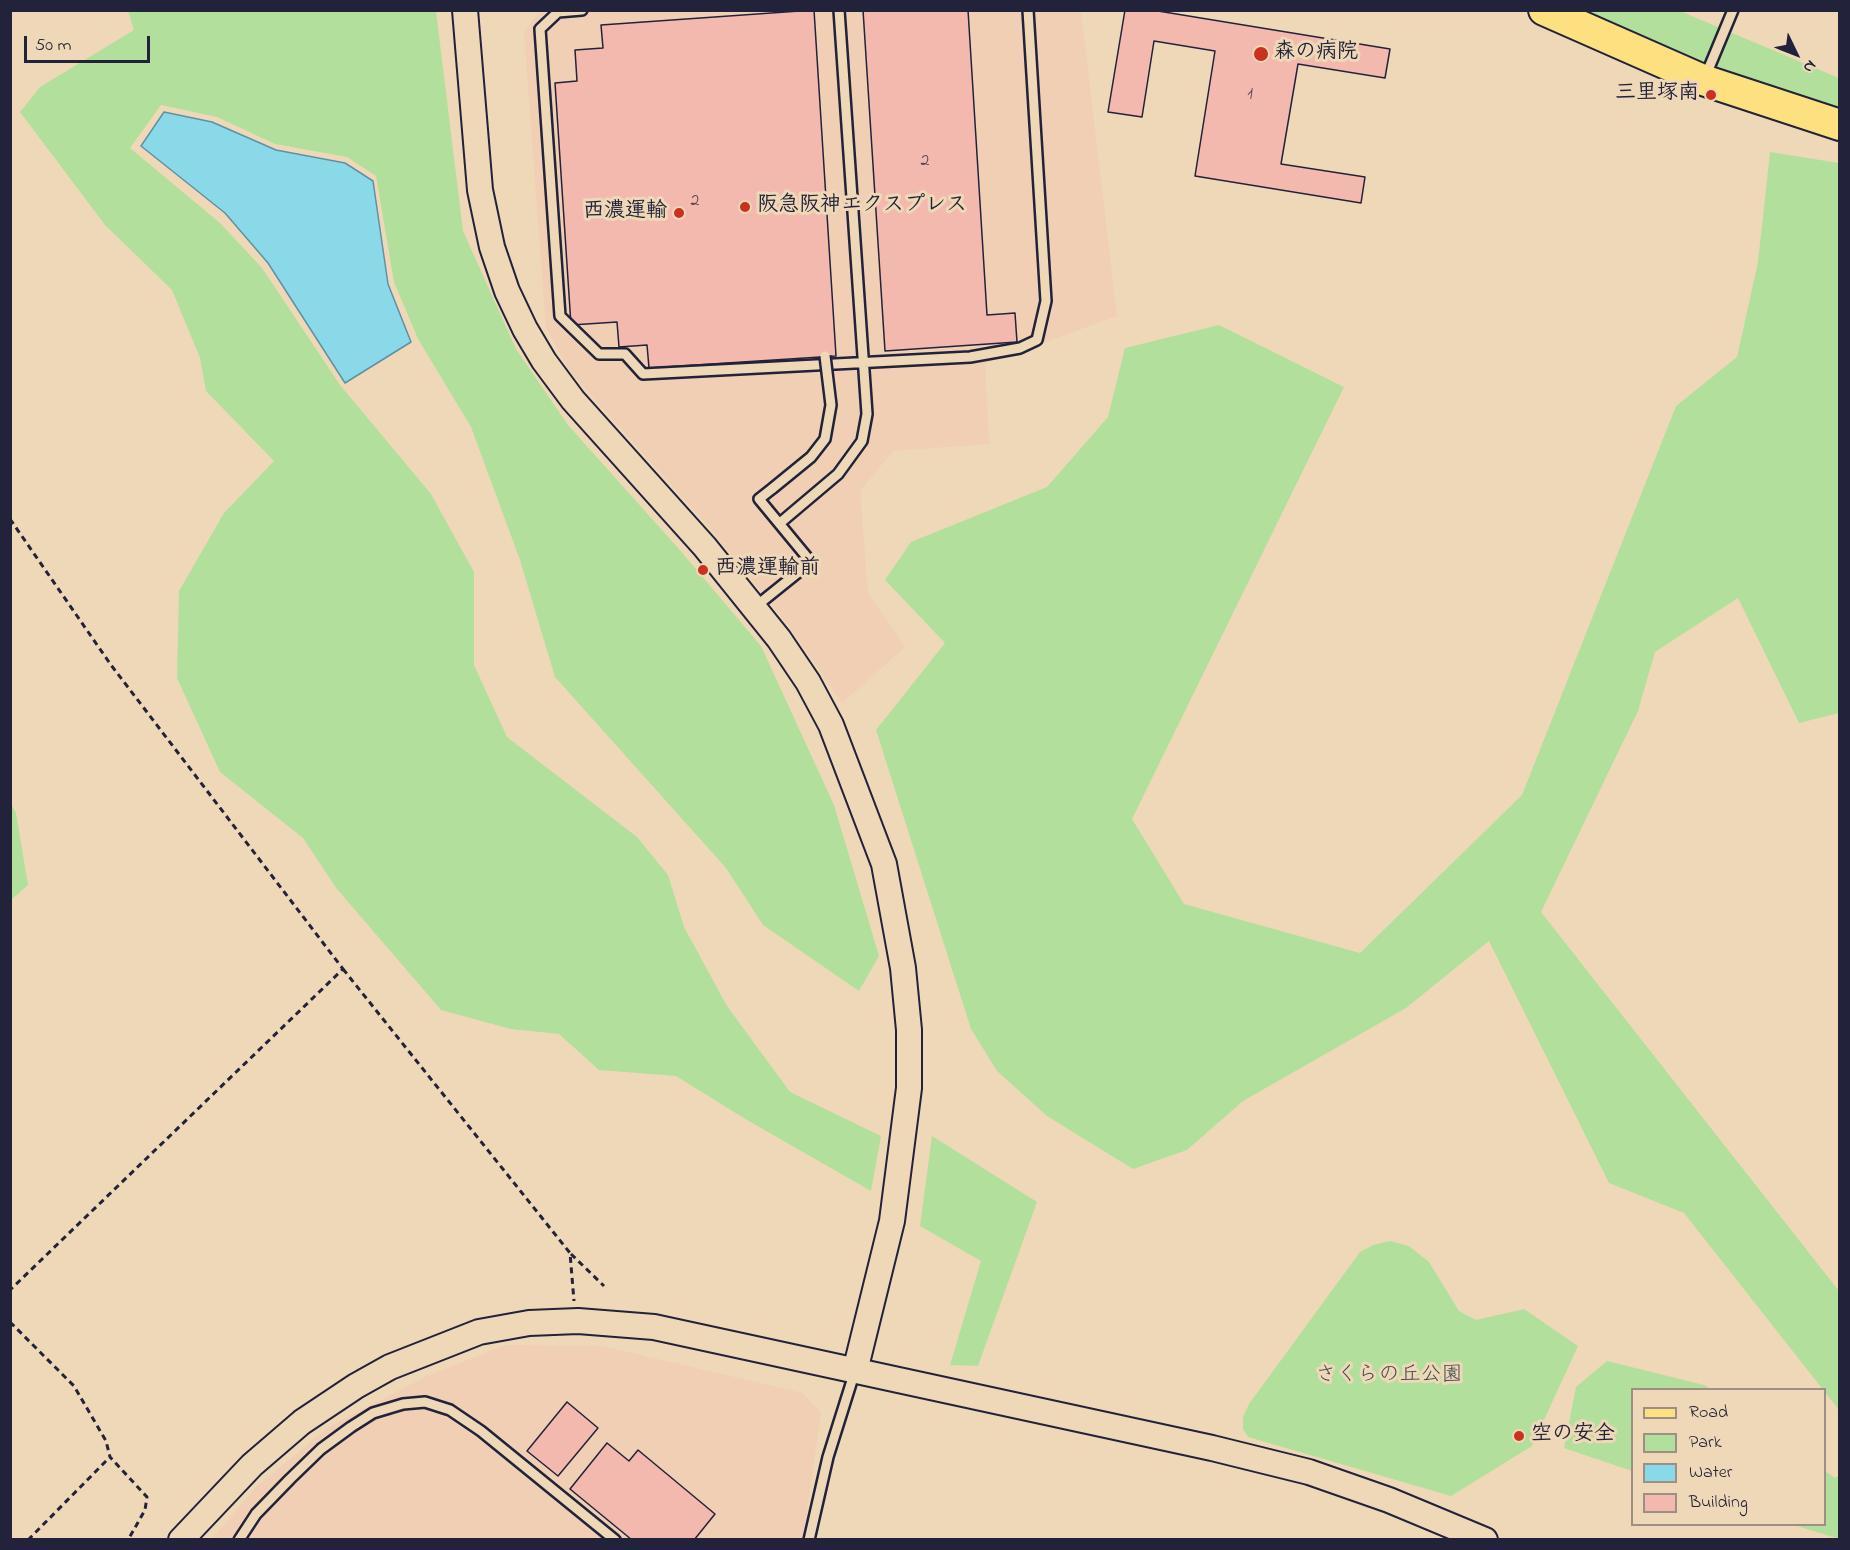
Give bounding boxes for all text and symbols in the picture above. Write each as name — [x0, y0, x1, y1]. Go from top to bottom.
scale bar — [27, 24, 153, 62]
north arrow — [1766, 24, 1826, 84]
text: 50 m — [35, 33, 72, 59]
place label: 森の病院 — [1274, 41, 1358, 67]
marker: 森の病院 — [1252, 45, 1270, 63]
text: N — [1797, 54, 1822, 78]
place label: 三里塚南 — [1615, 82, 1699, 108]
house number: 1 — [1247, 84, 1253, 106]
marker: 三里塚南 — [1704, 88, 1718, 102]
house number: 2 — [921, 151, 929, 173]
house number: 2 — [691, 191, 699, 213]
place label: 阪急阪神エクスプレス — [757, 194, 967, 220]
place label: 西濃運輸 — [583, 200, 667, 226]
marker: 阪急阪神エクスプレス — [738, 200, 752, 214]
marker: 西濃運輸 — [672, 206, 686, 220]
place label: 西濃運輸前 — [715, 557, 820, 583]
marker: 西濃運輸前 — [696, 563, 710, 577]
park label: さくらの丘公園 — [1316, 1364, 1462, 1390]
legend — [1631, 1388, 1826, 1526]
text: Road — [1689, 1400, 1728, 1426]
place label: 空の安全 — [1531, 1423, 1615, 1449]
marker: 空の安全 — [1512, 1429, 1526, 1443]
text: Park — [1689, 1430, 1722, 1456]
text: Water — [1689, 1460, 1732, 1486]
text: Building — [1689, 1490, 1748, 1516]

